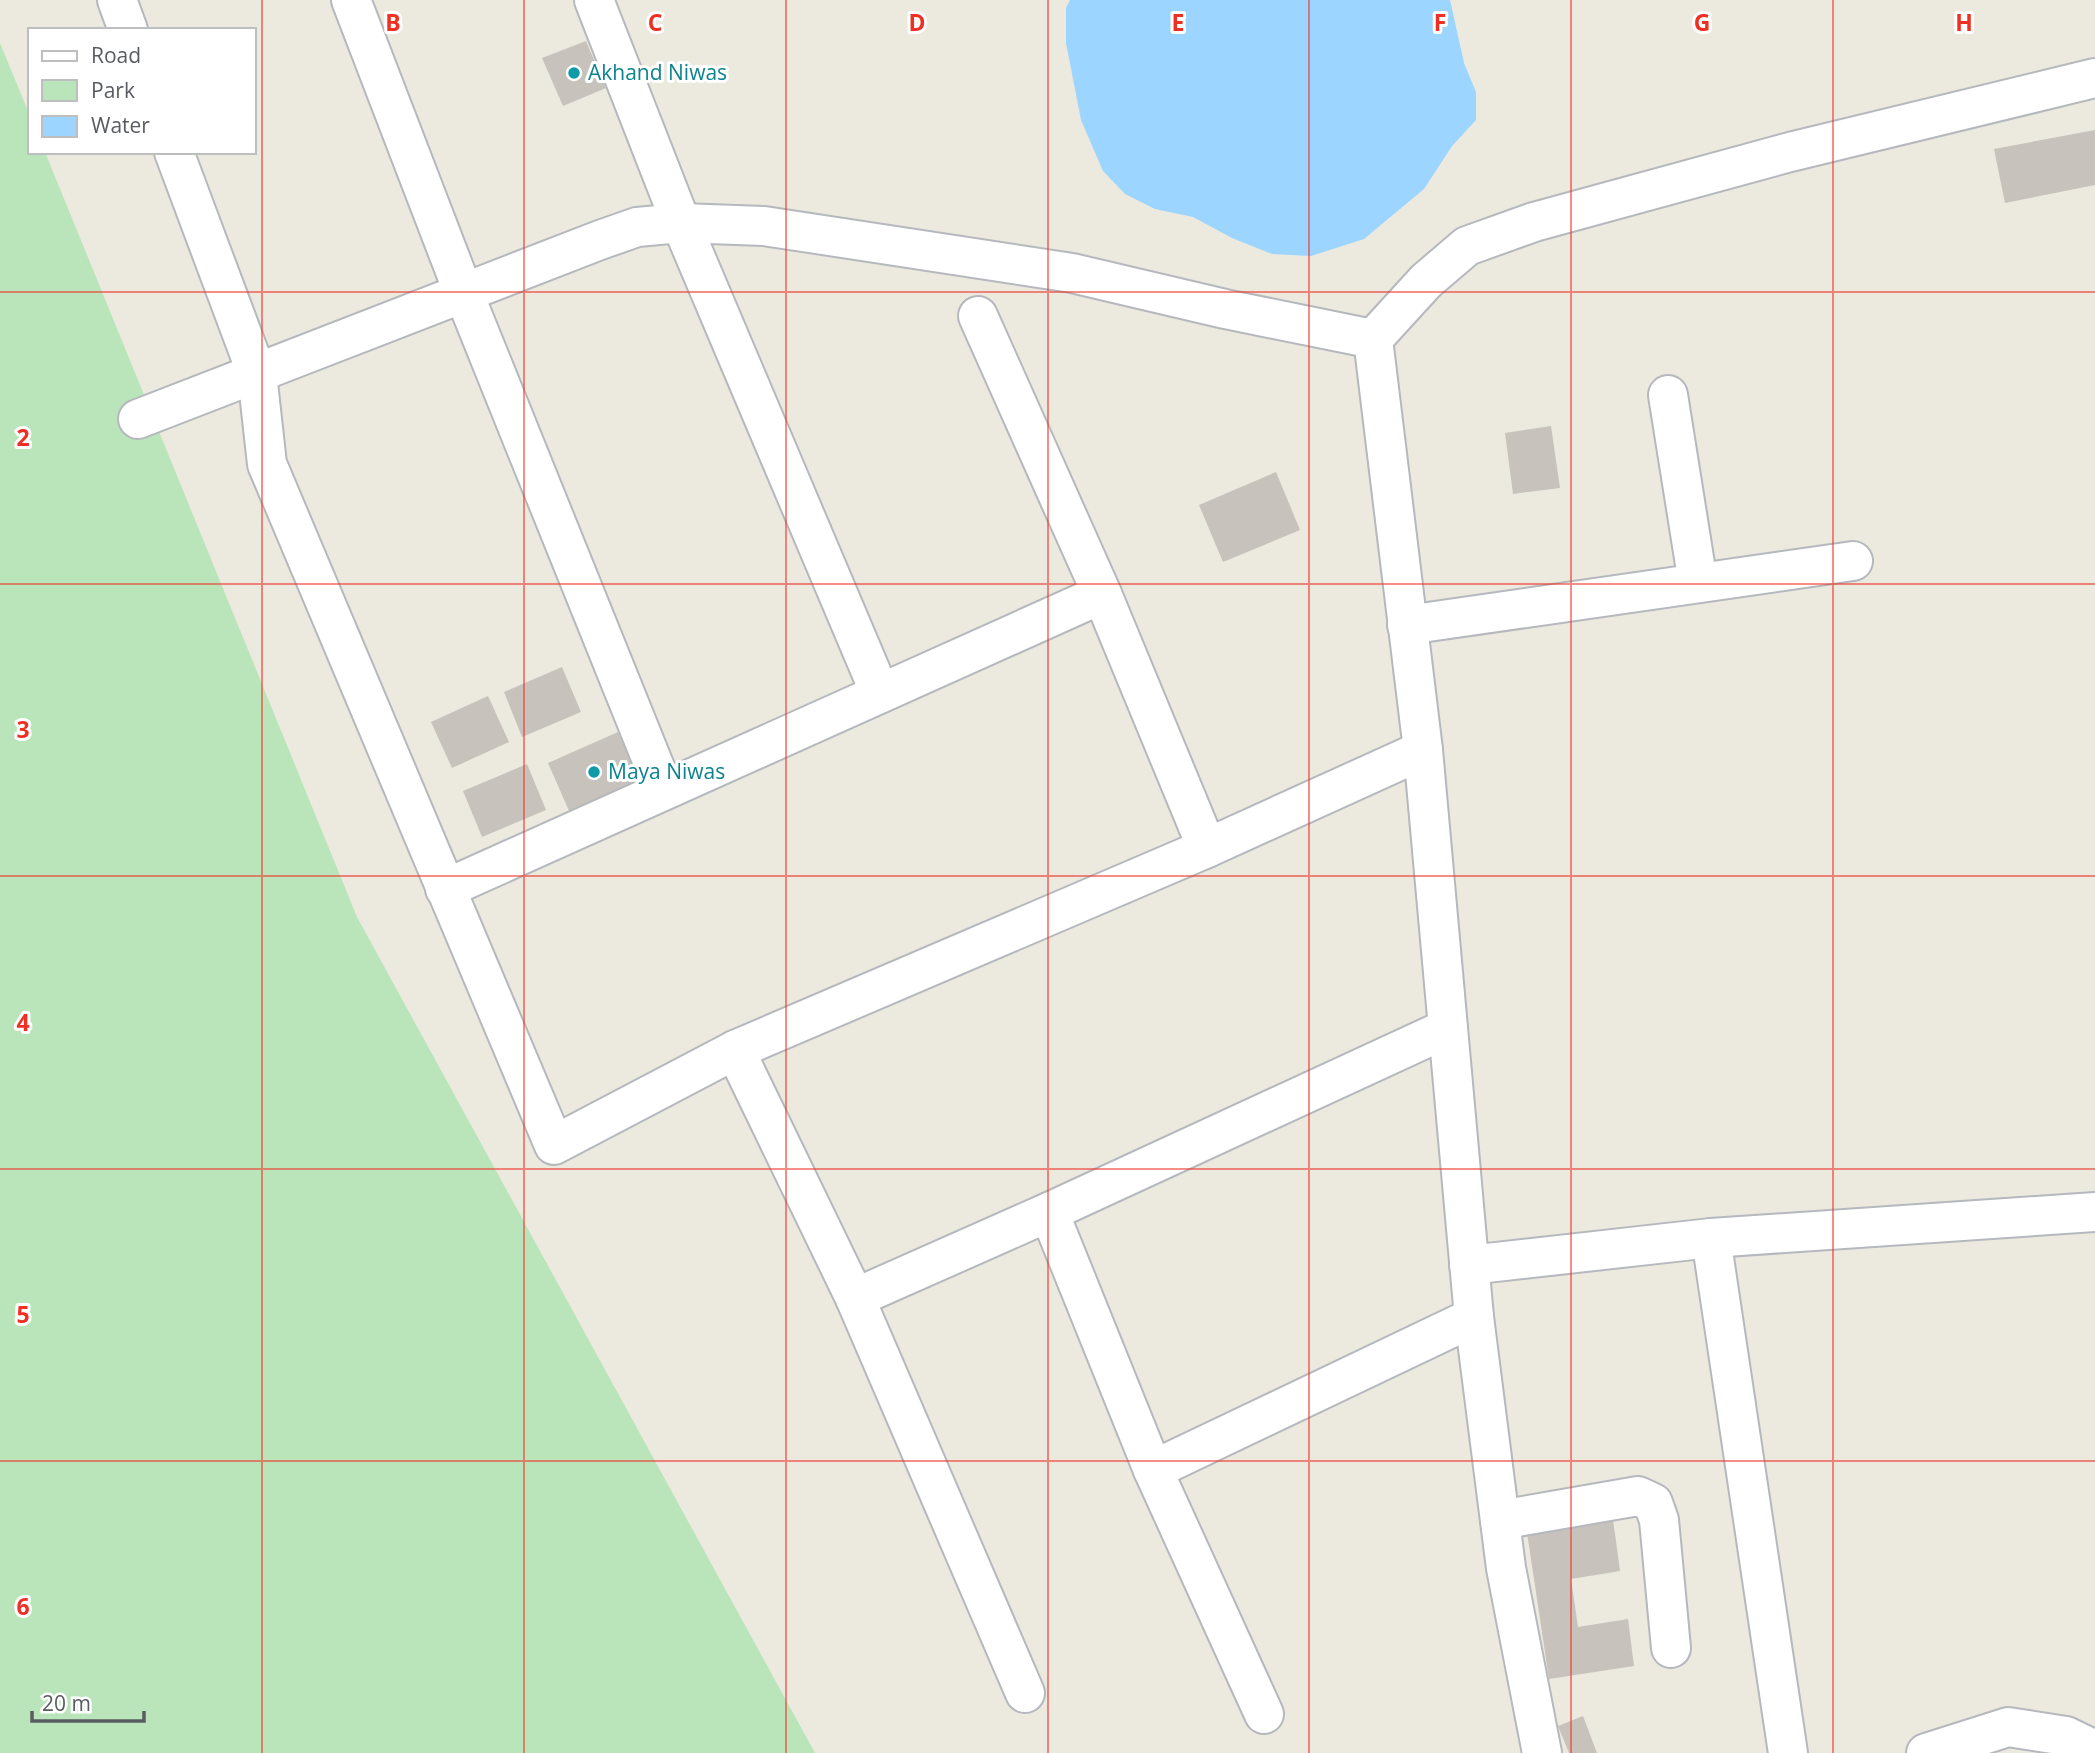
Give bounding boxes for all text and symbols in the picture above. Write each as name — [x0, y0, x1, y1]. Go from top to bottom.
text: B — [385, 6, 401, 38]
text: C — [648, 6, 662, 38]
text: D — [908, 6, 926, 38]
text: E — [1172, 6, 1184, 38]
text: F — [1434, 6, 1446, 38]
text: G — [1694, 6, 1710, 38]
text: H — [1955, 6, 1973, 38]
legend — [28, 28, 256, 154]
text: Road — [91, 41, 141, 69]
place label: Akhand Niwas — [588, 58, 727, 86]
marker: Akhand Niwas — [566, 65, 582, 81]
text: Park — [91, 76, 135, 104]
text: Water — [91, 111, 150, 139]
text: 2 — [16, 421, 30, 453]
text: 3 — [16, 713, 30, 745]
place label: Maya Niwas — [608, 757, 725, 785]
marker: Maya Niwas — [586, 764, 602, 780]
text: 4 — [16, 1006, 30, 1038]
text: 5 — [16, 1298, 30, 1330]
text: 6 — [16, 1590, 30, 1622]
scale bar — [32, 1680, 144, 1724]
text: 20 m — [42, 1689, 91, 1717]

